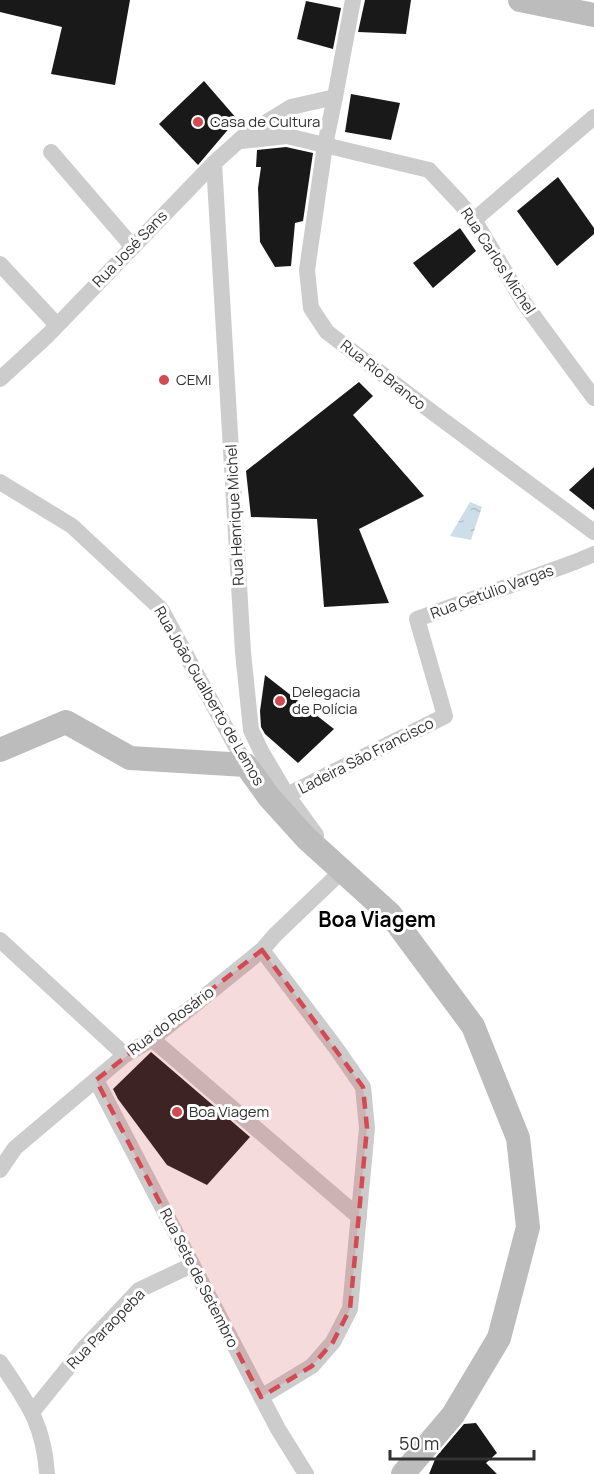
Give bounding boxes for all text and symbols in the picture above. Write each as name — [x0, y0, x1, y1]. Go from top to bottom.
place label: Casa de Cultura — [210, 111, 320, 132]
marker: Casa de Cultura — [191, 115, 205, 129]
street label: Rua Carlos Michel — [456, 203, 541, 318]
street label: Rua José Sans — [88, 206, 172, 292]
street label: Rua Rio Branco — [336, 335, 430, 415]
place label: CEMI — [176, 369, 211, 390]
marker: CEMI — [157, 373, 171, 387]
street label: Rua Henrique Michel — [220, 444, 249, 586]
street label: Rua Getúlio Vargas — [427, 559, 556, 624]
street label: Rua João Gualberto de Lemos — [149, 602, 270, 789]
place label: Delegacia de Polícia — [292, 681, 360, 719]
marker: Delegacia de Polícia — [273, 694, 287, 708]
street label: Ladeira São Francisco — [294, 712, 437, 799]
district label: Boa Viagem — [318, 905, 436, 933]
street label: Rua do Rosário — [123, 981, 218, 1060]
place label: Boa Viagem — [189, 1101, 269, 1122]
marker: Boa Viagem — [170, 1105, 184, 1119]
street label: Rua Sete de Setembro — [155, 1204, 244, 1351]
street label: Rua Paraopeba — [62, 1284, 149, 1373]
scale bar — [390, 1423, 534, 1461]
text: 50 m — [399, 1431, 439, 1455]

